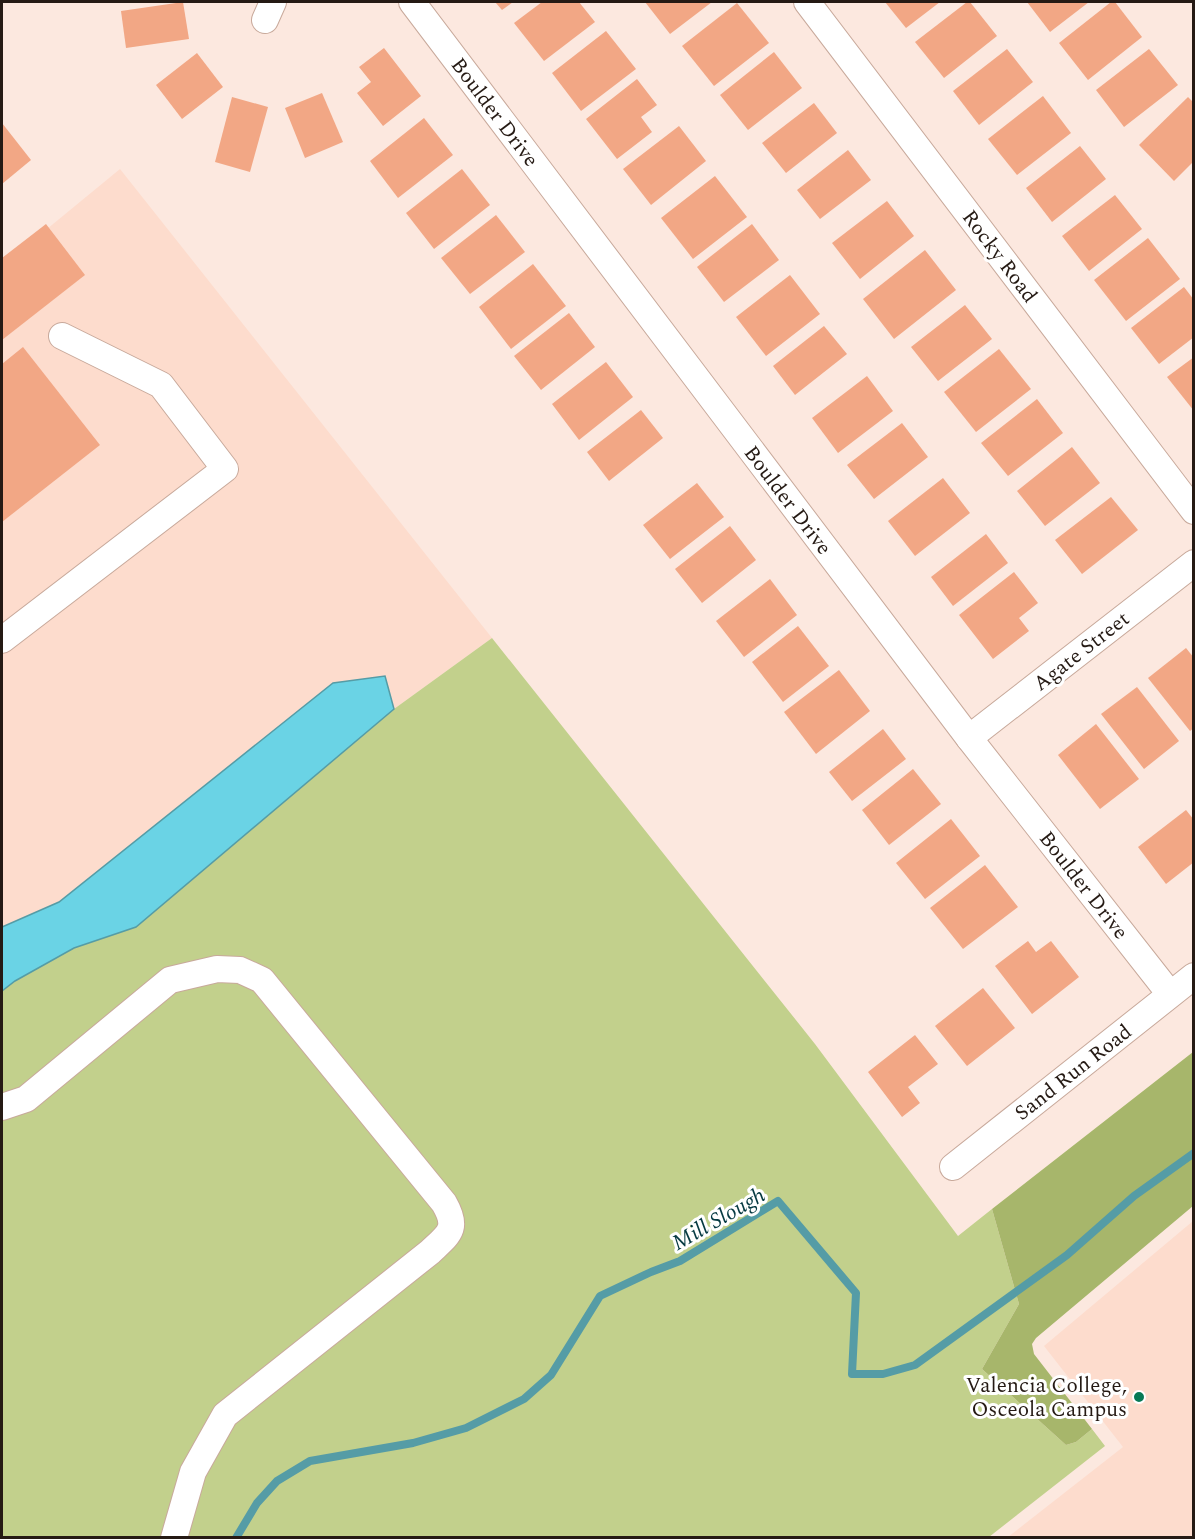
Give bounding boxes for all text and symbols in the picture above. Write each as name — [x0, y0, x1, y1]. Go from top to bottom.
street label: Boulder Drive — [442, 51, 546, 174]
street label: Rocky Road — [953, 203, 1045, 310]
street label: Boulder Drive — [735, 439, 839, 562]
street label: Agate Street — [1027, 604, 1137, 700]
street label: Boulder Drive — [1031, 824, 1136, 947]
street label: Sand Run Road — [1008, 1017, 1139, 1129]
water label: Mill Slough — [666, 1179, 772, 1259]
place label: Valencia College, Osceola Campus — [966, 1370, 1127, 1426]
marker: Valencia College, Osceola Campus — [1132, 1390, 1146, 1404]

